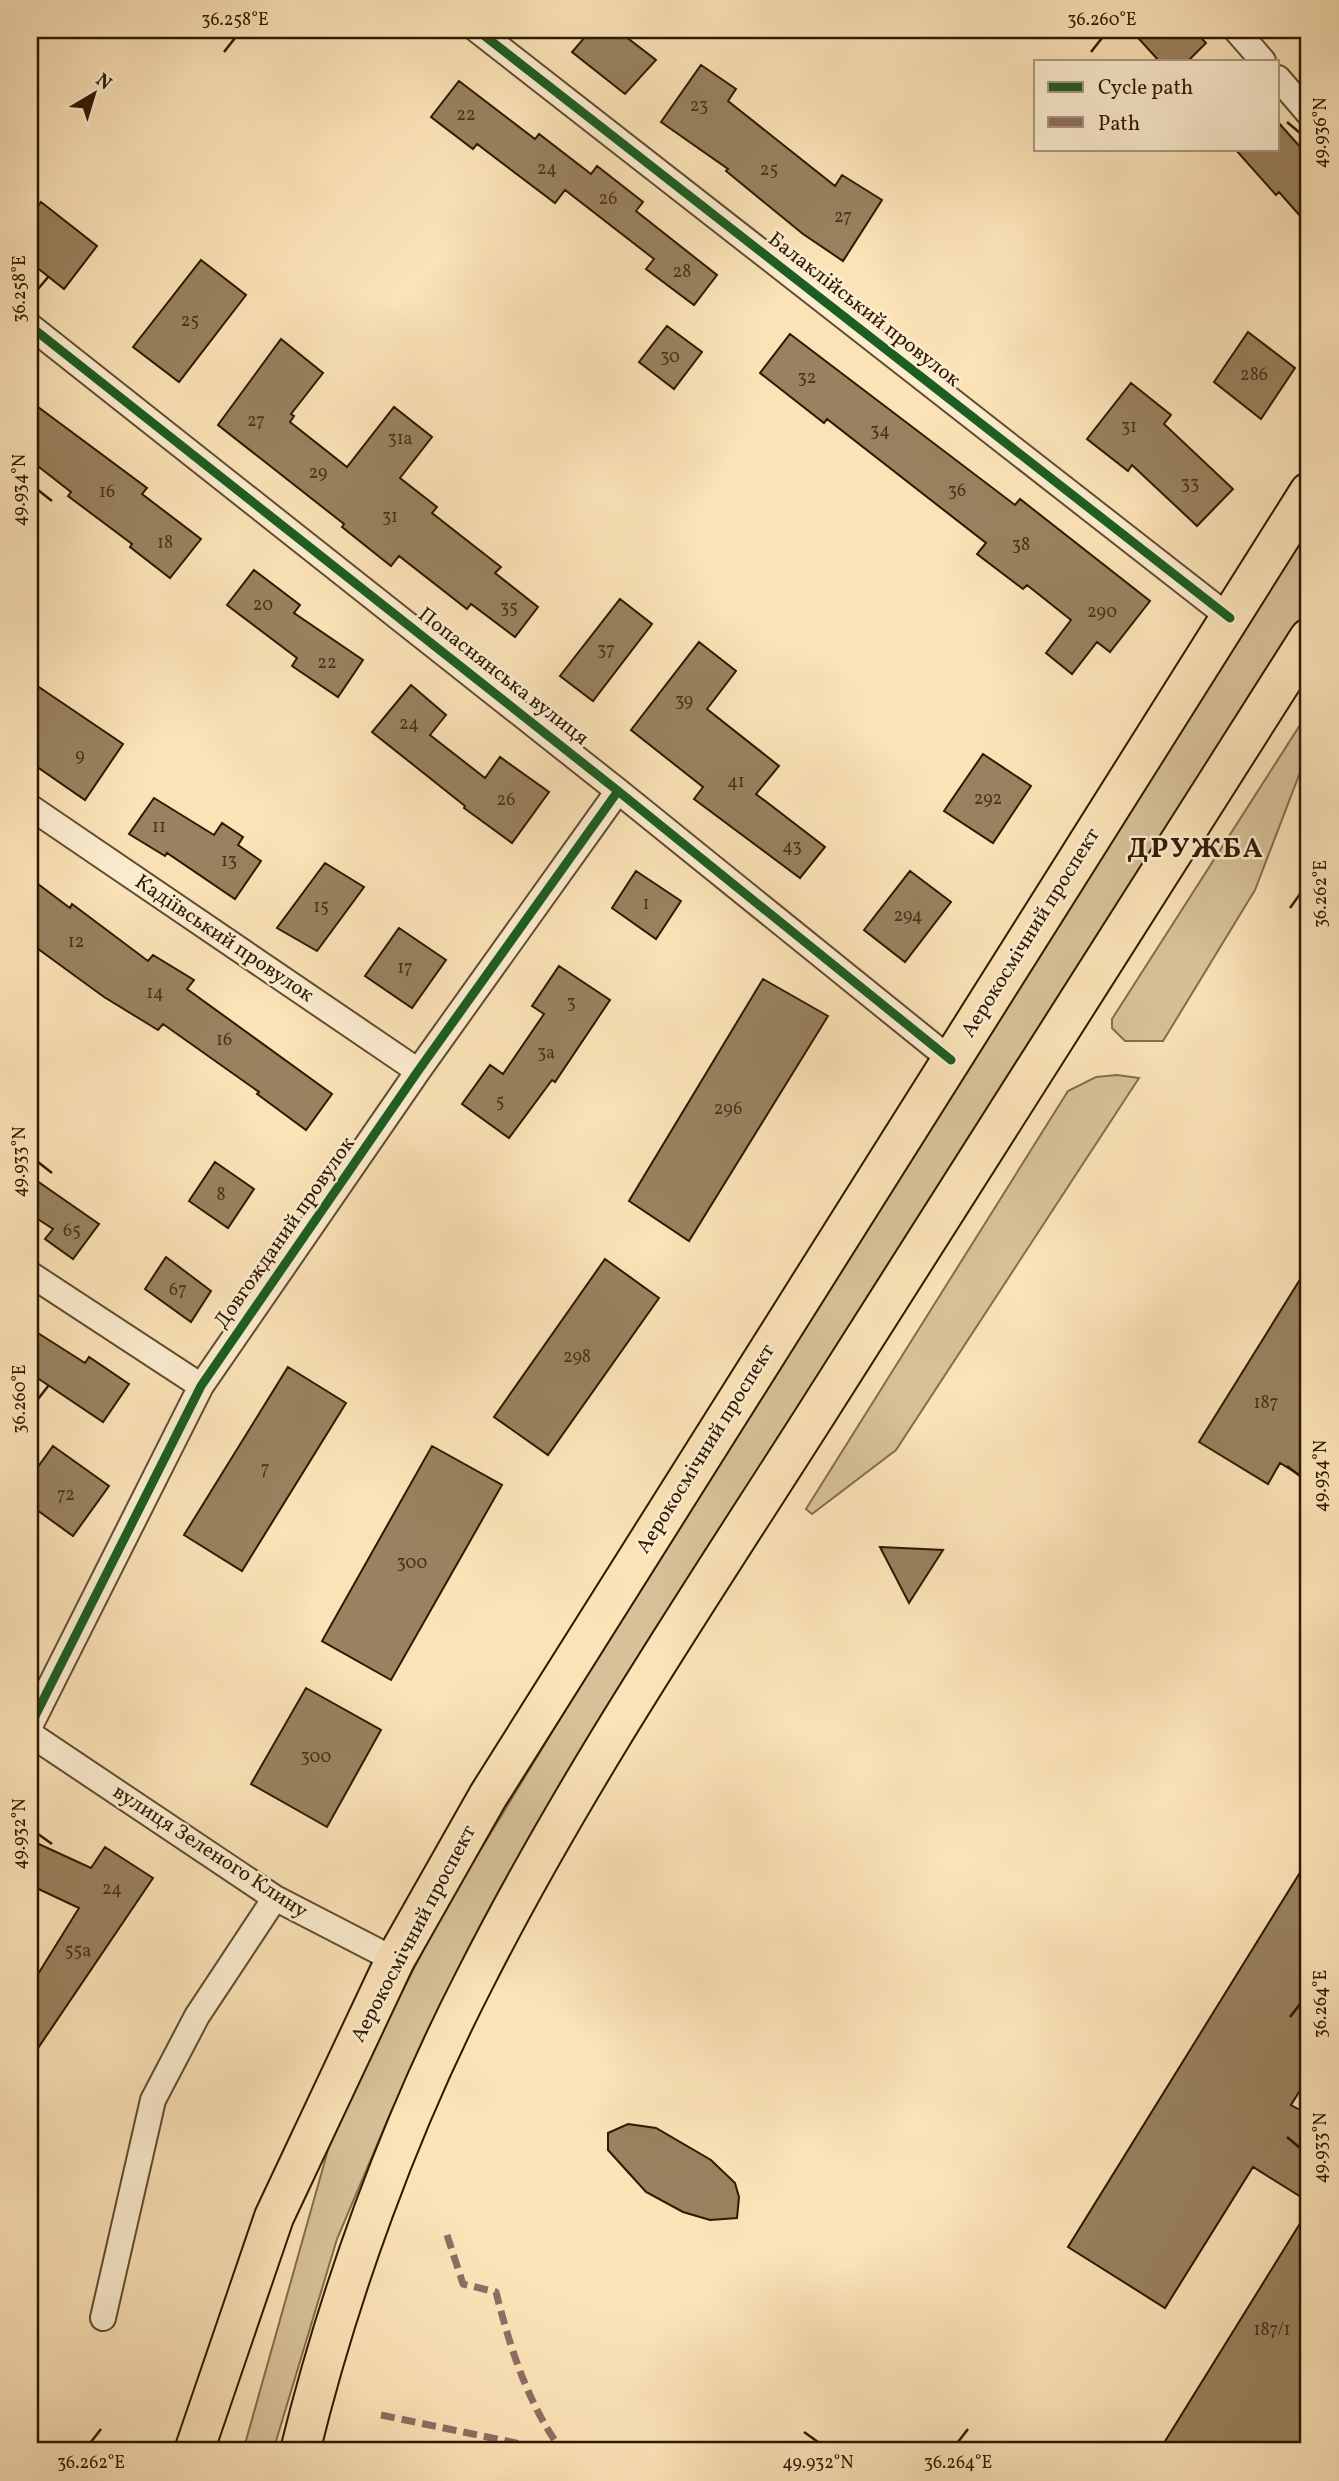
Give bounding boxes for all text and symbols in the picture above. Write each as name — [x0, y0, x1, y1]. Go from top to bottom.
text: 36.258°E — [201, 8, 269, 33]
text: 36.260°E — [1067, 8, 1137, 33]
north arrow — [60, 60, 130, 130]
legend — [1034, 60, 1280, 150]
text: N — [90, 68, 117, 97]
text: Cycle path — [1098, 74, 1193, 103]
house number: 23 — [690, 94, 708, 119]
text: 49.936°N — [1309, 97, 1334, 169]
house number: 22 — [456, 103, 476, 128]
text: Path — [1098, 110, 1140, 139]
house number: 24 — [537, 157, 557, 182]
house number: 25 — [760, 158, 778, 183]
house number: 26 — [599, 187, 617, 212]
house number: 27 — [834, 205, 852, 230]
street label: Балаклійський провулок — [762, 225, 966, 395]
text: 36.258°E — [8, 255, 33, 323]
house number: 28 — [673, 260, 691, 285]
house number: 25 — [181, 309, 199, 334]
house number: 30 — [660, 345, 680, 370]
house number: 286 — [1240, 363, 1268, 388]
house number: 32 — [798, 366, 816, 391]
house number: 27 — [247, 409, 265, 434]
house number: 31 — [1121, 415, 1137, 440]
house number: 34 — [870, 419, 890, 444]
house number: 31а — [387, 427, 413, 452]
text: 49.934°N — [8, 454, 33, 526]
house number: 29 — [309, 461, 327, 486]
house number: 33 — [1181, 472, 1199, 497]
house number: 36 — [948, 479, 966, 504]
house number: 16 — [99, 480, 115, 505]
house number: 31 — [382, 505, 398, 530]
house number: 18 — [157, 531, 173, 556]
house number: 38 — [1012, 533, 1030, 558]
house number: 20 — [253, 593, 273, 618]
house number: 35 — [500, 596, 518, 621]
house number: 290 — [1087, 600, 1117, 625]
street label: Попаснянська вулиця — [412, 601, 595, 753]
house number: 37 — [597, 638, 615, 663]
house number: 22 — [317, 651, 337, 676]
house number: 39 — [675, 689, 693, 714]
house number: 24 — [399, 712, 419, 737]
house number: 9 — [75, 744, 85, 769]
house number: 41 — [727, 770, 745, 795]
house number: 292 — [974, 787, 1002, 812]
house number: 26 — [497, 788, 515, 813]
house number: 11 — [152, 815, 166, 840]
street label: Аерокосмічний проспект — [954, 822, 1108, 1043]
district label: ДРУЖБА — [1127, 830, 1265, 869]
house number: 43 — [782, 835, 802, 860]
house number: 13 — [221, 849, 237, 874]
text: 36.262°E — [1309, 860, 1334, 928]
street label: Кадіївський провулок — [129, 868, 319, 1010]
house number: 1 — [643, 892, 649, 917]
house number: 15 — [313, 895, 329, 920]
house number: 294 — [893, 904, 923, 929]
house number: 12 — [68, 930, 84, 955]
house number: 17 — [397, 956, 413, 981]
house number: 14 — [146, 981, 164, 1006]
house number: 3 — [566, 991, 576, 1016]
house number: 16 — [216, 1028, 232, 1053]
house number: 3а — [537, 1041, 555, 1066]
house number: 5 — [496, 1090, 504, 1115]
house number: 296 — [714, 1097, 742, 1122]
text: 49.933°N — [8, 1126, 33, 1198]
street label: Довгожданий провулок — [208, 1131, 362, 1335]
house number: 8 — [216, 1183, 226, 1208]
house number: 65 — [63, 1219, 81, 1244]
house number: 67 — [169, 1278, 187, 1303]
street label: Аерокосмічний проспект — [629, 1338, 783, 1559]
house number: 298 — [563, 1345, 591, 1370]
text: 36.260°E — [8, 1364, 33, 1434]
house number: 187 — [1254, 1391, 1278, 1416]
text: 49.934°N — [1309, 1440, 1334, 1512]
house number: 7 — [261, 1457, 269, 1482]
house number: 72 — [57, 1483, 75, 1508]
house number: 300 — [397, 1551, 428, 1576]
house number: 300 — [301, 1745, 332, 1770]
street label: вулиця Зеленого Клину — [107, 1778, 314, 1926]
text: 49.932°N — [8, 1798, 33, 1870]
street label: Аерокосмічний проспект — [344, 1820, 484, 2048]
house number: 24 — [102, 1877, 122, 1902]
house number: 55а — [65, 1939, 91, 1964]
text: 36.264°E — [1309, 1970, 1334, 2038]
text: 49.933°N — [1309, 2112, 1334, 2184]
house number: 187/1 — [1253, 2318, 1291, 2343]
text: 36.262°E — [57, 2451, 125, 2476]
text: 49.932°N — [782, 2451, 854, 2476]
text: 36.264°E — [924, 2451, 992, 2476]

